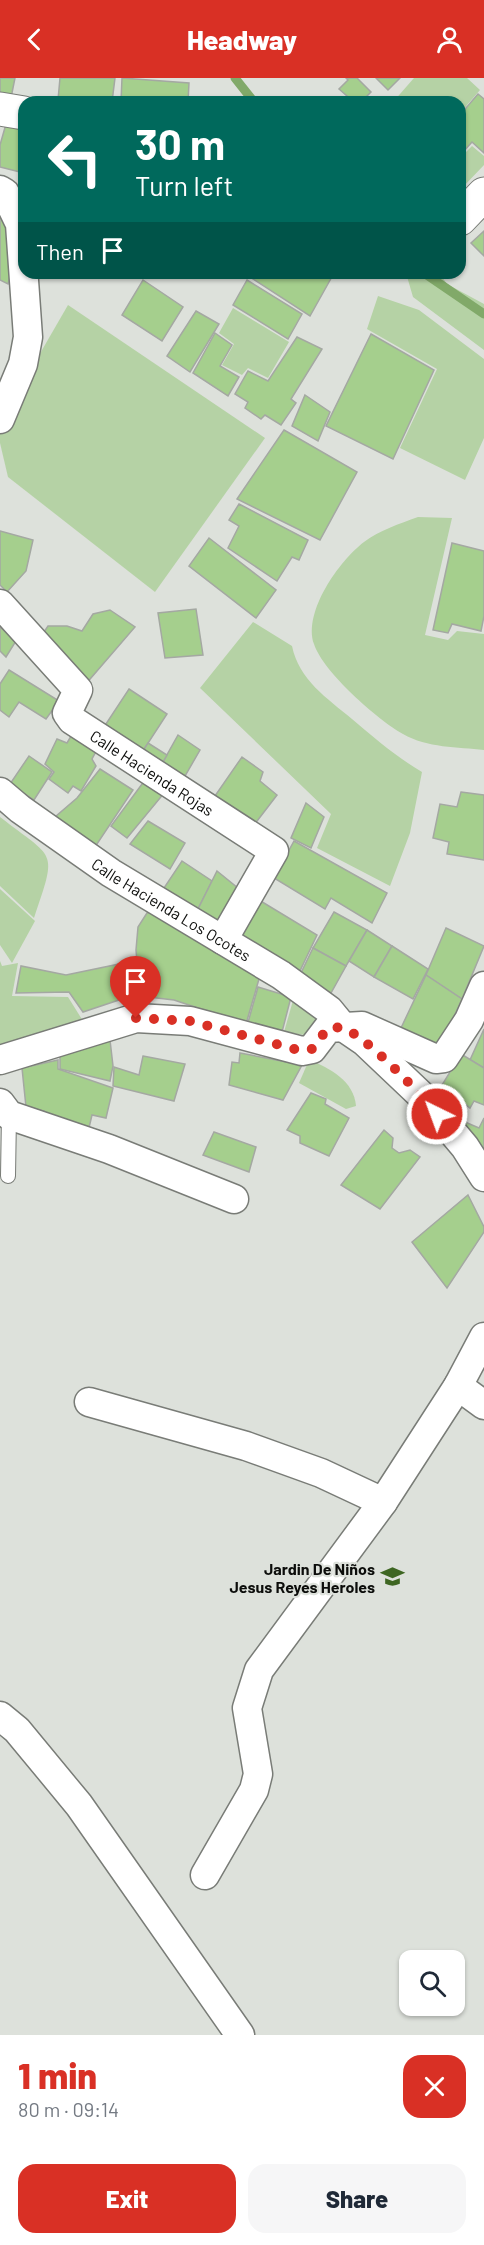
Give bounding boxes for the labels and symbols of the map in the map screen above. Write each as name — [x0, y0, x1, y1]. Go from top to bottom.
street label: Calle Hacienda Rojas — [87, 725, 218, 819]
street label: Calle Hacienda Los Ocotes — [89, 853, 255, 964]
pin — [110, 956, 161, 1018]
position arrow — [405, 1082, 469, 1146]
place label: Jardin De Niños Jesus Reyes Heroles — [229, 1559, 375, 1596]
school or university icon: Jardin De Niños Jesus Reyes Heroles — [380, 1564, 406, 1590]

